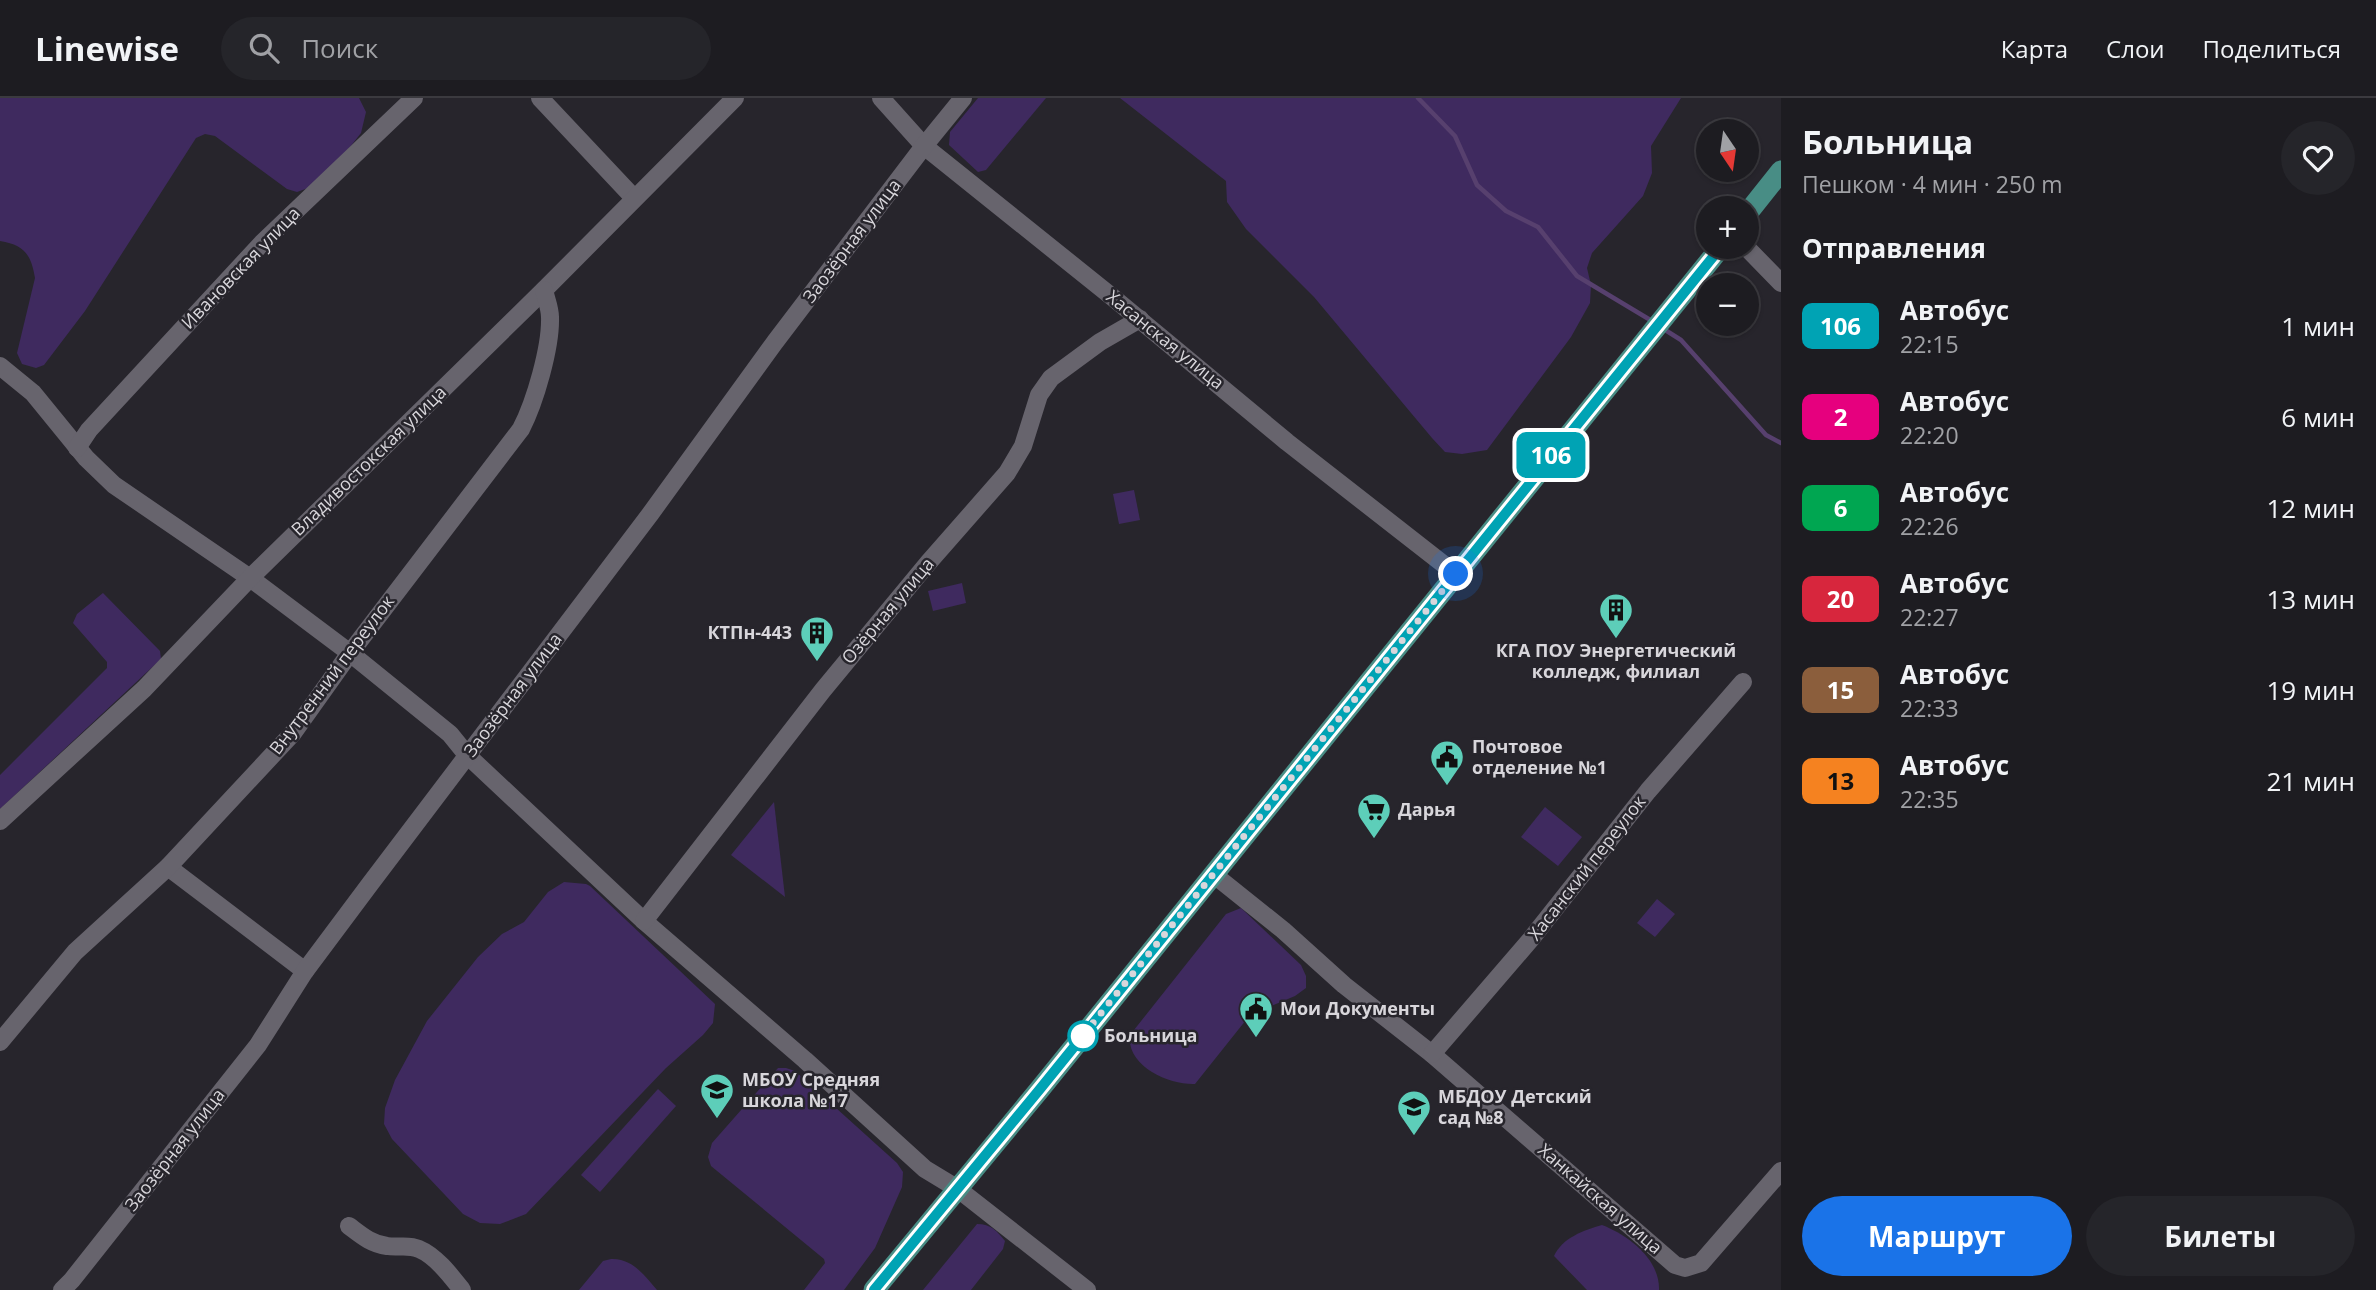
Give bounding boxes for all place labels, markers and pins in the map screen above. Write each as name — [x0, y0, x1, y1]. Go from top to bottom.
building icon: КГА ПОУ Энергетический колледж, филиал — [1597, 591, 1635, 640]
building icon: КТПн-443 — [798, 614, 836, 663]
place label: КТПн-443 — [707, 620, 792, 644]
place label: КГА ПОУ Энергетический колледж, филиал — [1496, 638, 1736, 683]
place label: Почтовое отделение №1 — [1472, 734, 1607, 779]
public building icon: Почтовое отделение №1 — [1428, 738, 1466, 787]
supermarket icon: Дарья — [1355, 791, 1393, 840]
place label: Дарья — [1398, 797, 1456, 821]
public building icon: Мои Документы — [1237, 990, 1275, 1039]
place label: Мои Документы — [1280, 996, 1435, 1020]
marker: Больница — [1068, 1021, 1098, 1051]
place label: Больница — [1104, 1023, 1197, 1047]
place label: МБОУ Средняя школа №17 — [742, 1067, 880, 1112]
school or university icon: МБОУ Средняя школа №17 — [698, 1071, 736, 1120]
place label: МБДОУ Детский сад №8 — [1438, 1084, 1592, 1129]
school or university icon: МБДОУ Детский сад №8 — [1395, 1088, 1433, 1137]

